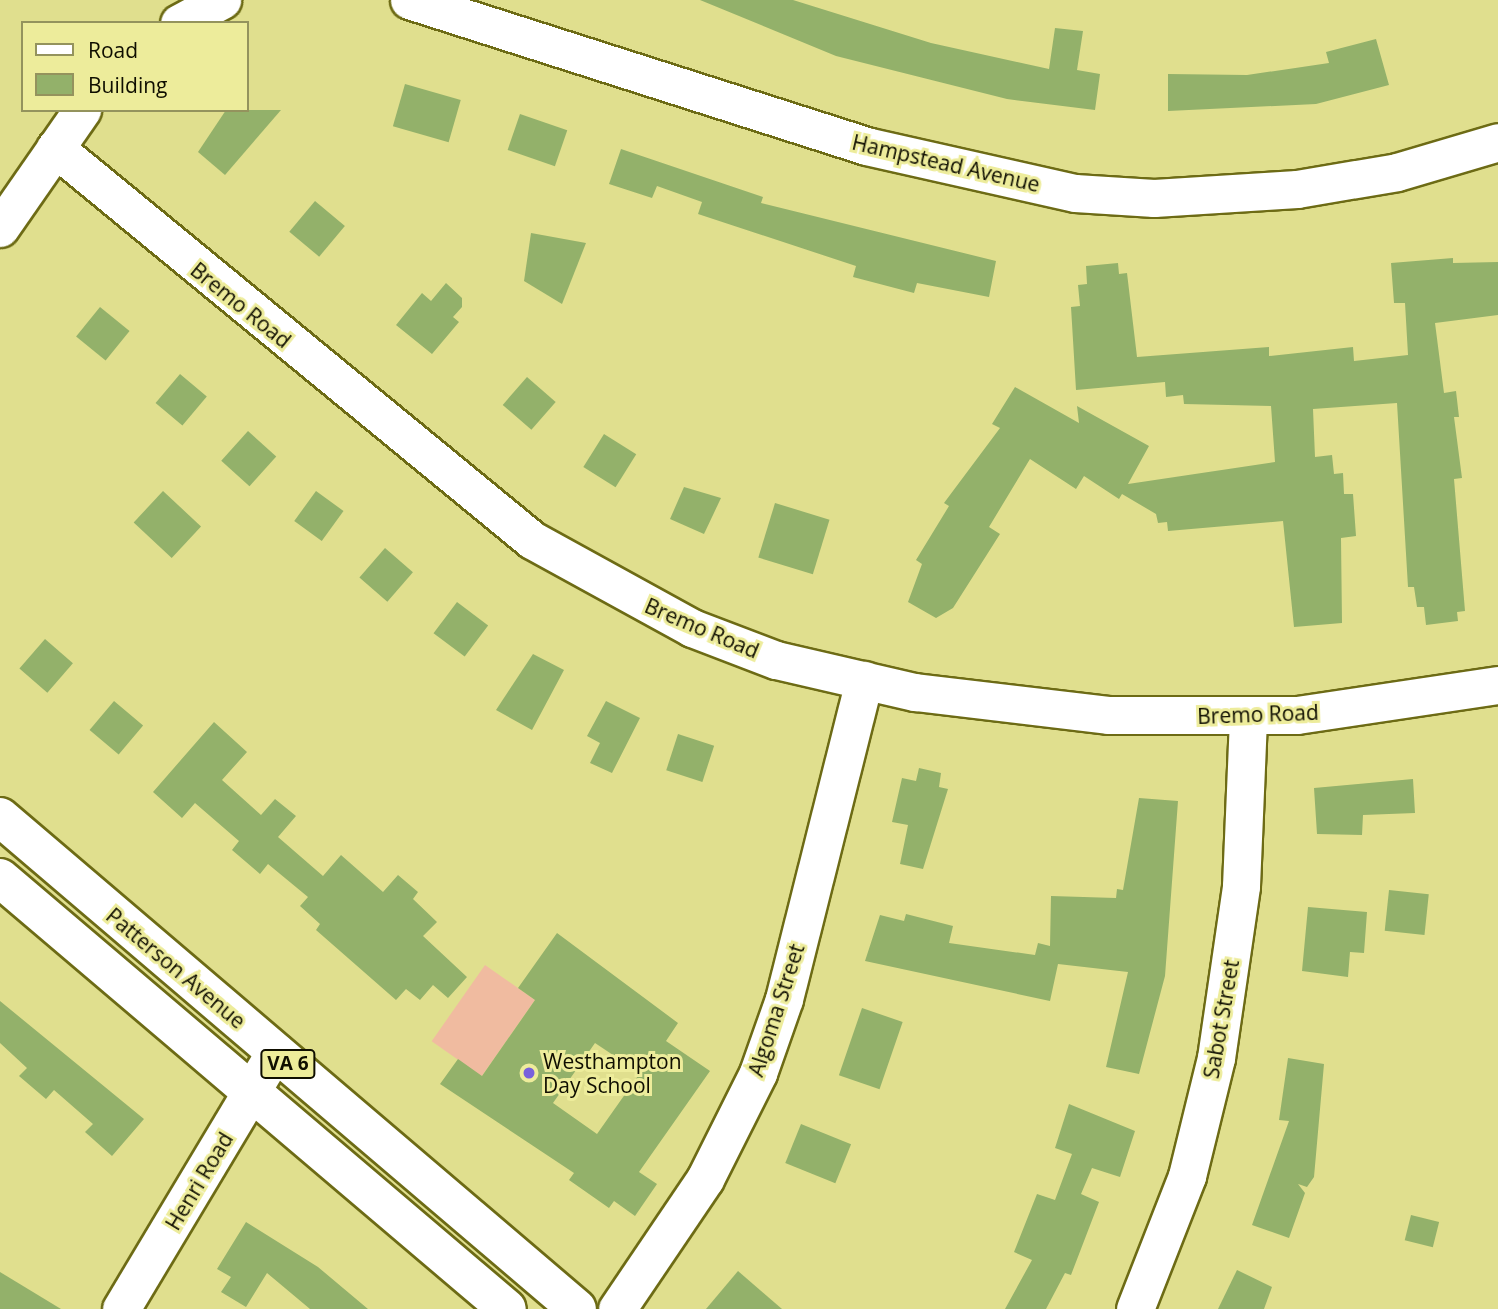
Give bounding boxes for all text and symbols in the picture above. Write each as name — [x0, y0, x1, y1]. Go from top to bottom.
legend — [21, 21, 248, 112]
text: Road — [88, 36, 138, 64]
text: Building — [88, 71, 167, 99]
street label: Hampstead Avenue — [850, 129, 1042, 197]
street label: Bremo Road — [186, 257, 296, 353]
street label: Bremo Road — [641, 593, 763, 663]
street label: Bremo Road — [1197, 699, 1319, 729]
street label: Patterson Avenue — [101, 903, 251, 1033]
street label: Algoma Street — [743, 941, 809, 1079]
street label: Sabot Street — [1198, 958, 1244, 1080]
road number: VA 6 — [260, 1048, 316, 1080]
place label: Westhampton Day School — [543, 1048, 682, 1098]
marker: Westhampton Day School — [521, 1065, 537, 1081]
street label: Henri Road — [160, 1128, 238, 1234]

